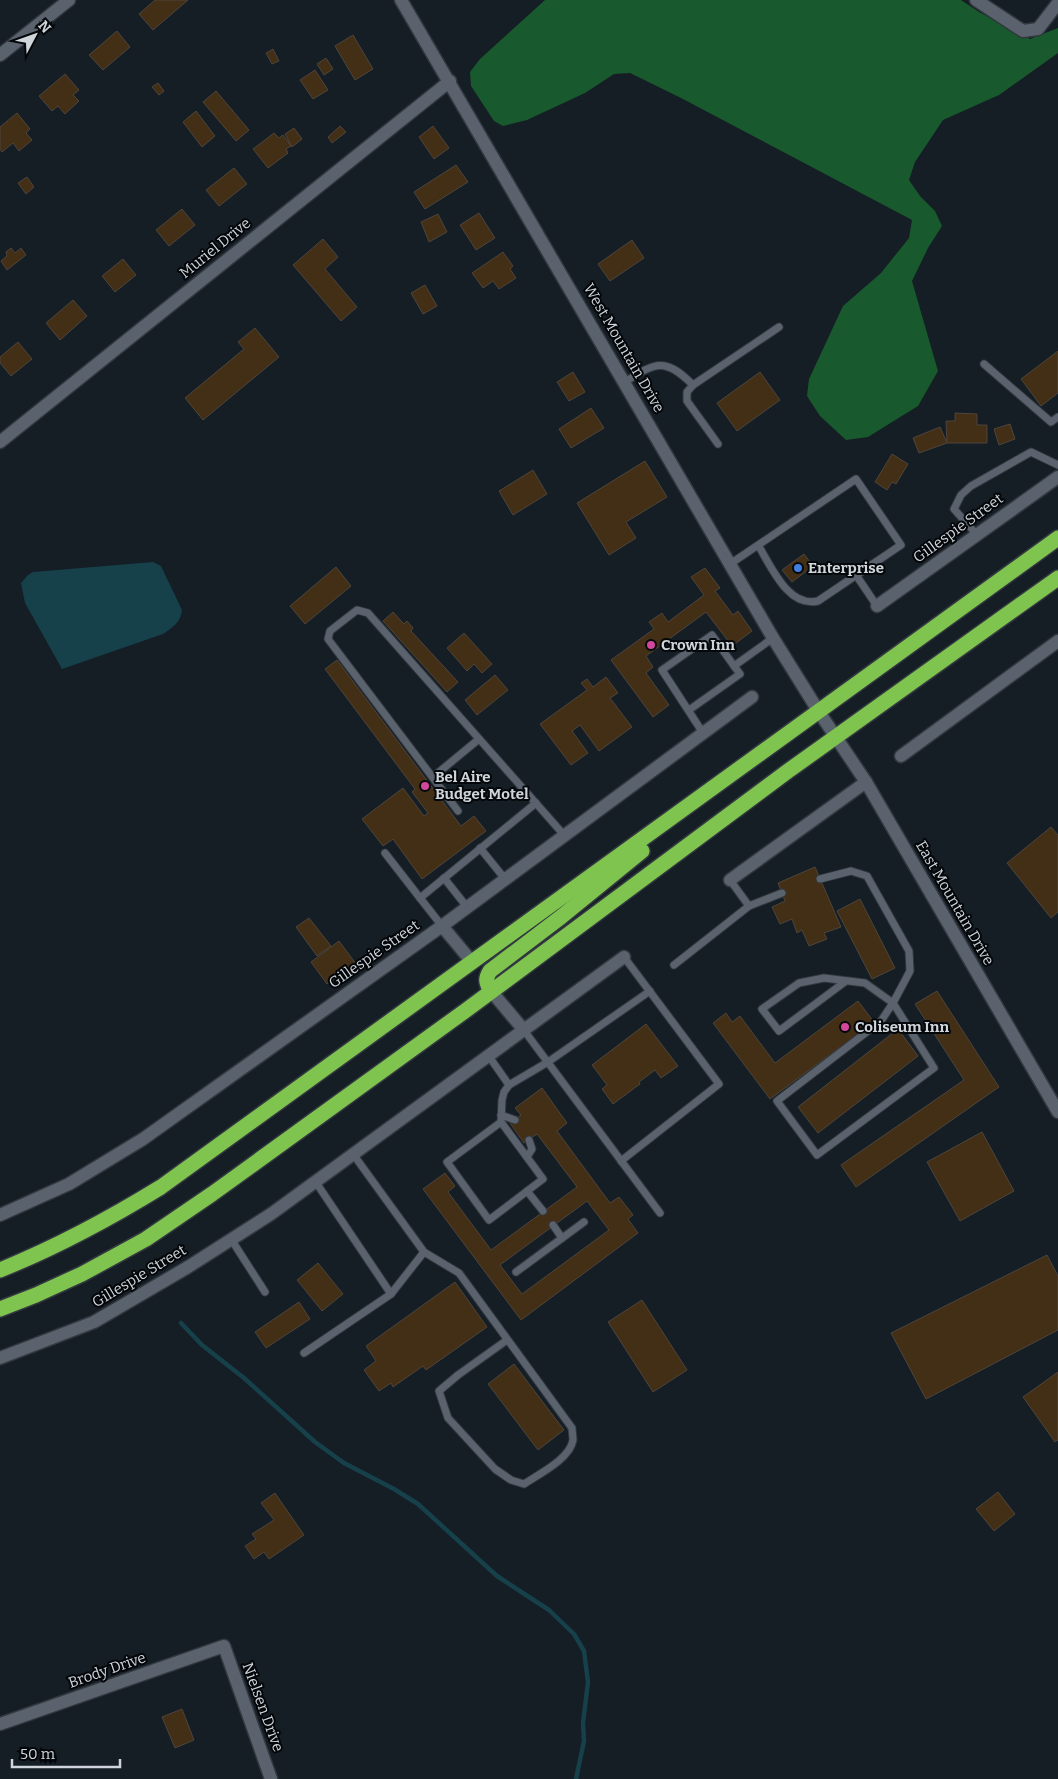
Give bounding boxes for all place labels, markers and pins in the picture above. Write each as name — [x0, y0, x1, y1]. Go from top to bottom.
place label: Enterprise — [808, 559, 884, 577]
marker: Enterprise — [792, 562, 804, 574]
place label: Crown Inn — [661, 636, 735, 654]
marker: Crown Inn — [645, 639, 657, 651]
place label: Bel Aire Budget Motel — [435, 768, 529, 803]
marker: Bel Aire Budget Motel — [419, 780, 431, 792]
place label: Coliseum Inn — [855, 1018, 949, 1036]
marker: Coliseum Inn — [839, 1021, 851, 1033]

